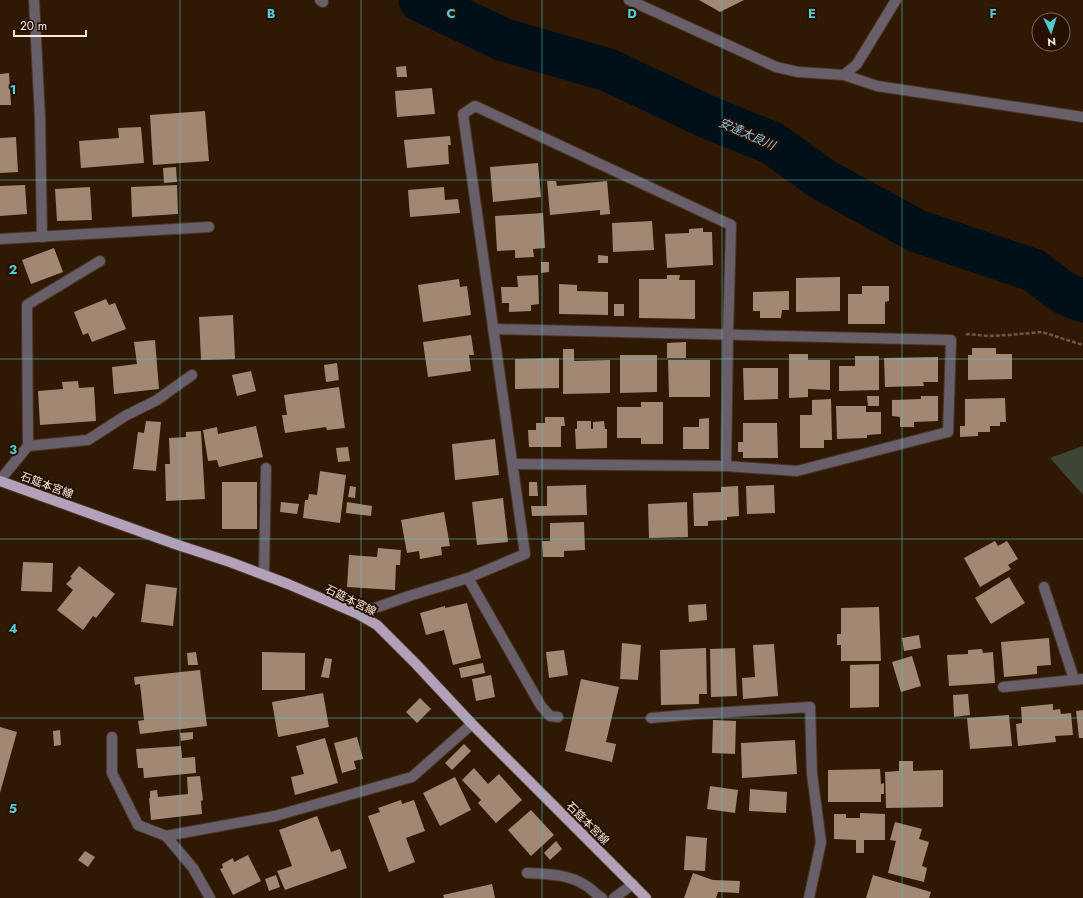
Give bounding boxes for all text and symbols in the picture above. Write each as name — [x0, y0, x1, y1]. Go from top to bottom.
text: B — [267, 4, 276, 23]
text: C — [446, 4, 456, 23]
text: D — [627, 4, 637, 23]
text: E — [808, 4, 816, 23]
text: F — [989, 4, 997, 23]
scale bar — [14, 12, 86, 38]
north arrow — [1031, 12, 1071, 52]
text: 20 m — [20, 17, 47, 35]
text: N — [1047, 34, 1057, 50]
text: 1 — [10, 80, 16, 99]
water label: 安達太良川 — [716, 114, 780, 155]
text: 2 — [9, 260, 17, 279]
text: 3 — [9, 440, 17, 459]
street label: 石筵本宮線 — [18, 468, 76, 502]
street label: 石筵本宮線 — [323, 581, 379, 619]
text: 4 — [8, 619, 18, 638]
street label: 石筵本宮線 — [563, 798, 613, 848]
text: 5 — [9, 799, 17, 818]

